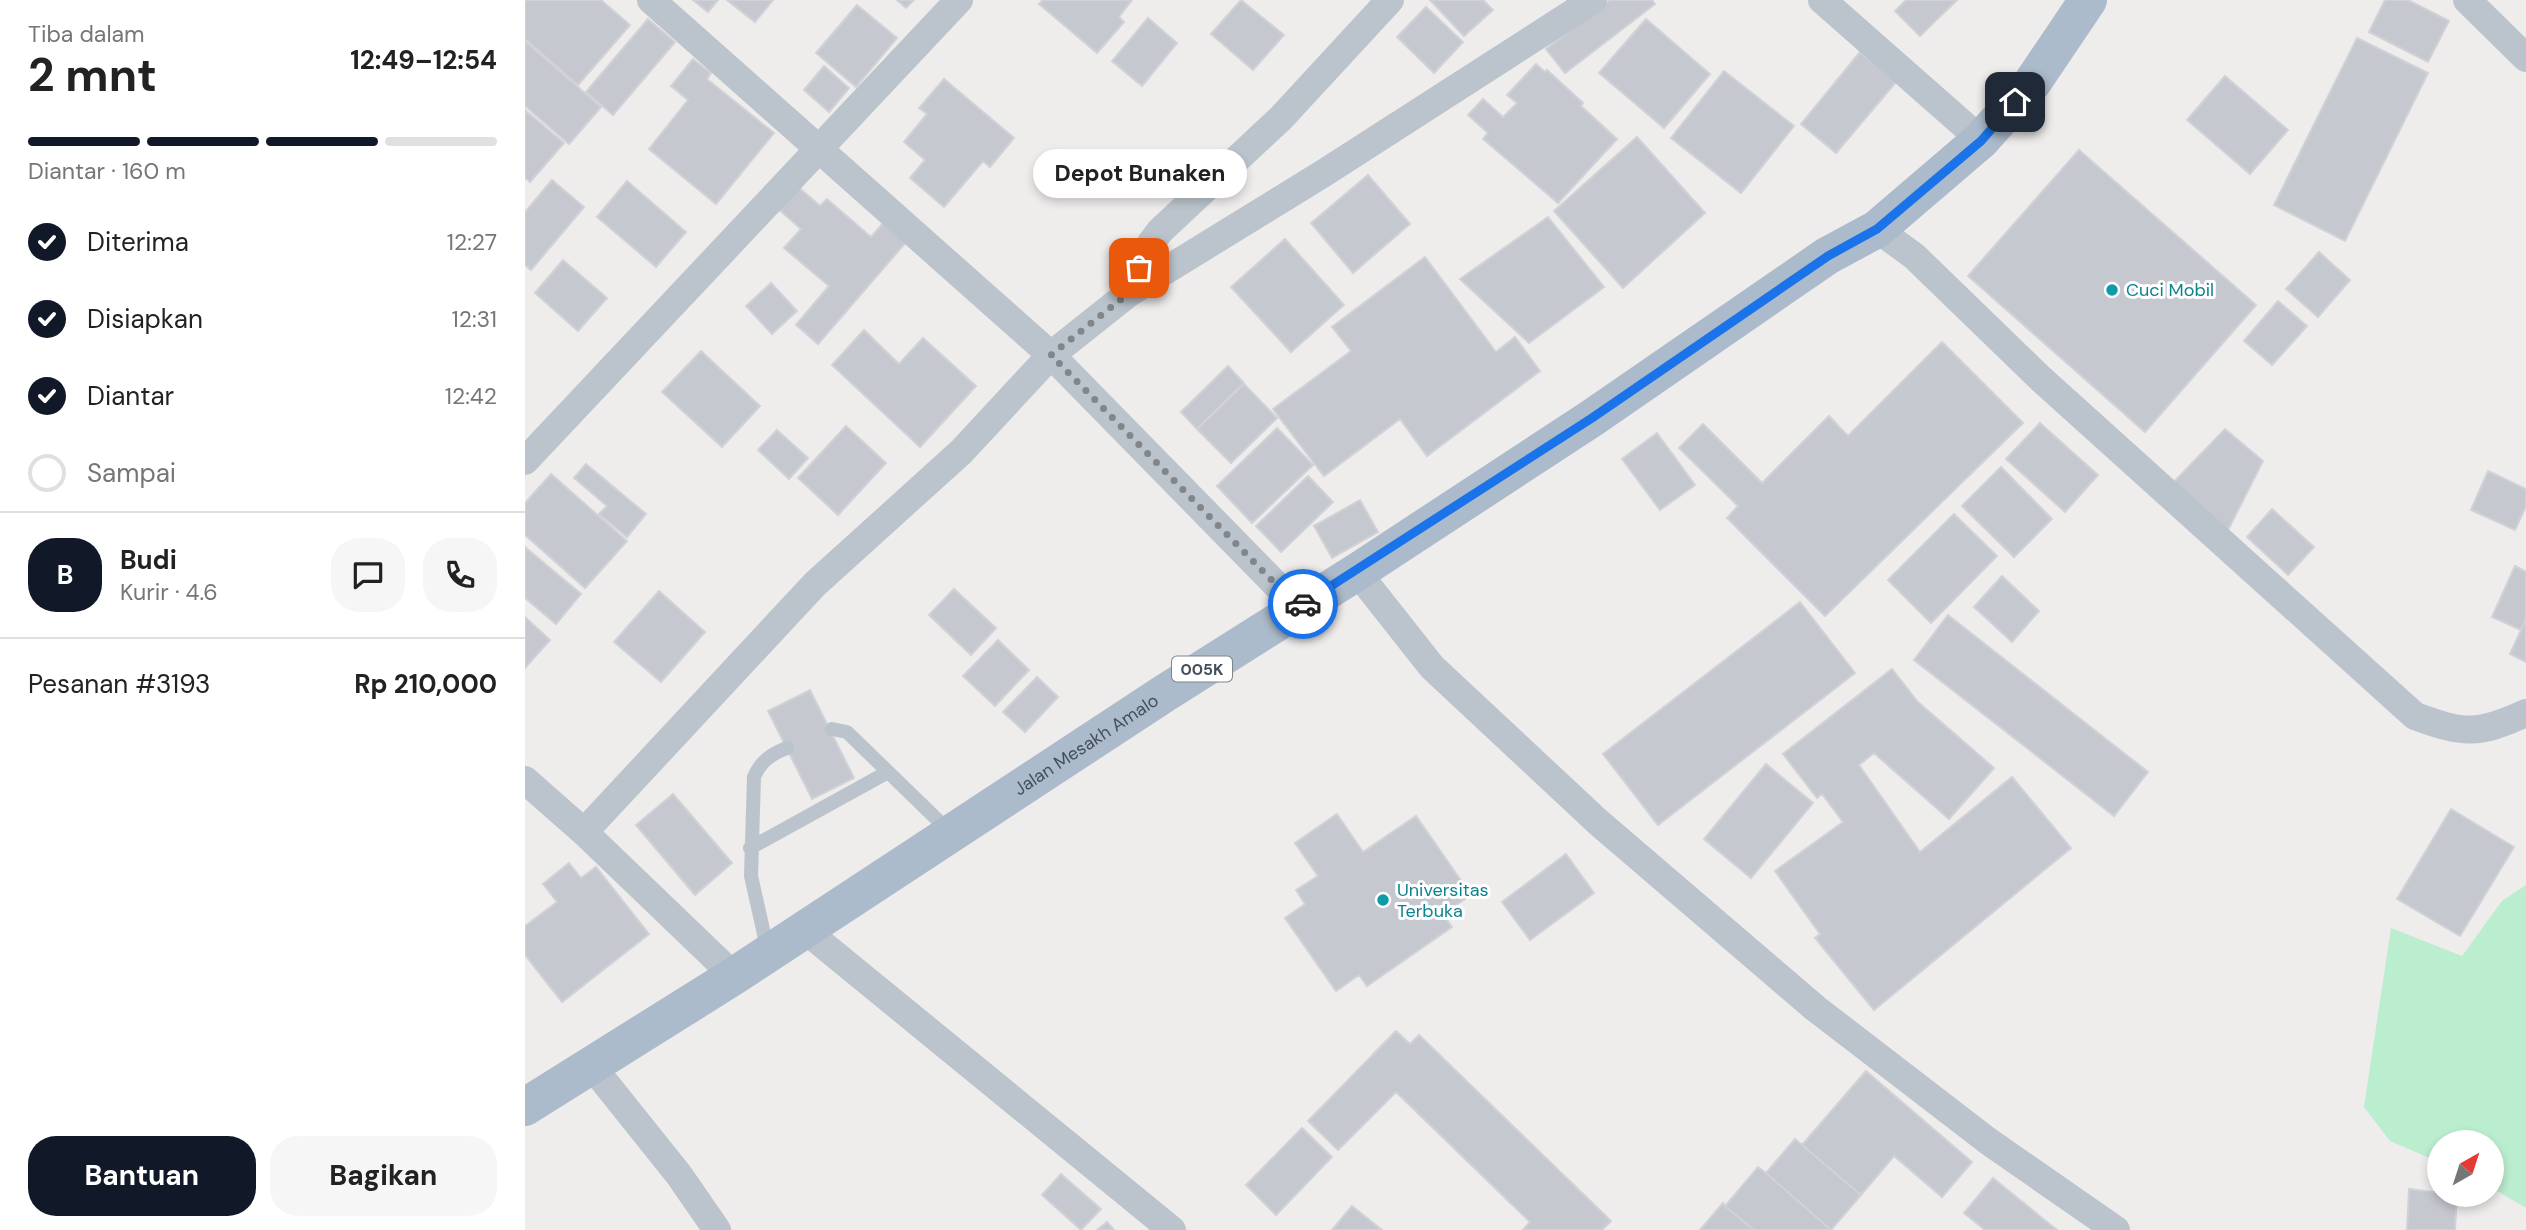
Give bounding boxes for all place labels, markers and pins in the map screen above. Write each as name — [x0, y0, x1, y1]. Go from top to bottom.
pin — [1985, 72, 2045, 132]
callout: Depot Bunaken — [1032, 149, 1246, 198]
pin — [1109, 238, 1169, 298]
place label: Cuci Mobil — [2126, 278, 2214, 302]
marker: Cuci Mobil — [2104, 282, 2120, 298]
place label: Universitas Terbuka — [1397, 878, 1489, 923]
marker: Universitas Terbuka — [1375, 892, 1391, 908]

